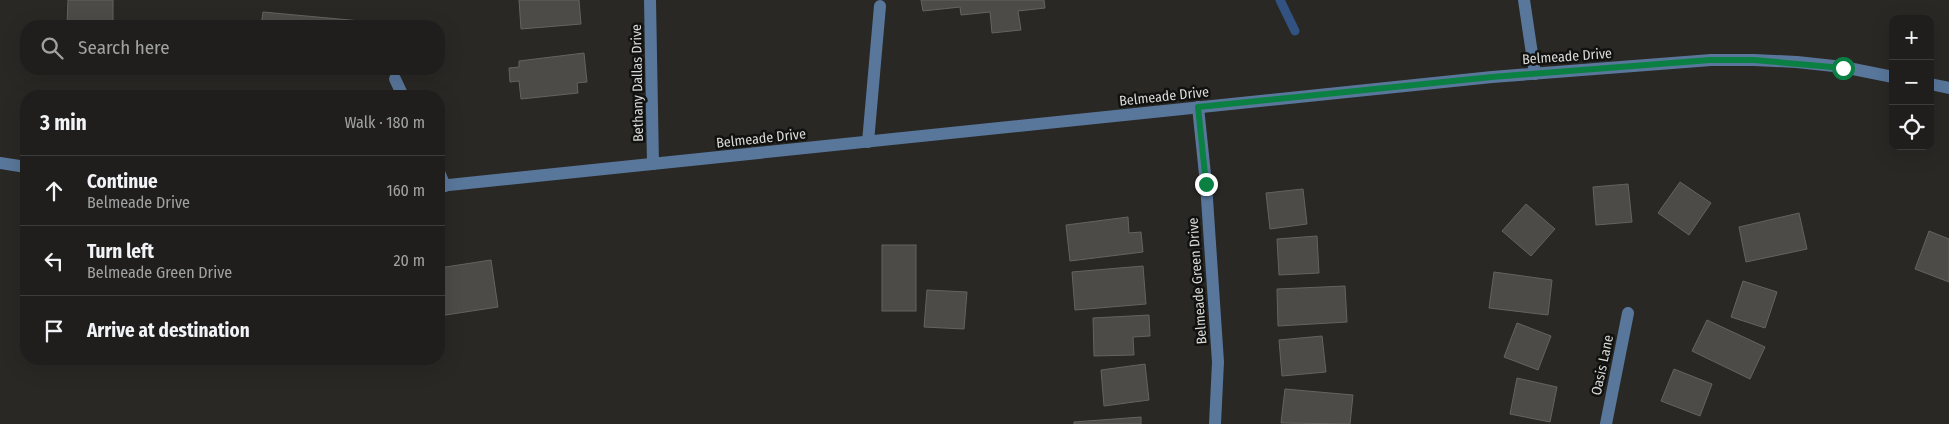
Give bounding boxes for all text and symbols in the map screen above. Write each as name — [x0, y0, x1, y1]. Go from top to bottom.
map controls — [1889, 15, 1934, 150]
button: + — [1889, 15, 1934, 60]
search box — [20, 20, 445, 75]
street label: Bethany Dallas Drive — [628, 24, 647, 142]
icon: search — [38, 34, 66, 62]
text: Search here — [78, 36, 170, 59]
street label: Belmeade Drive — [1522, 45, 1613, 68]
route start — [1832, 57, 1855, 80]
button: − — [1889, 60, 1934, 105]
street label: Belmeade Drive — [1118, 83, 1210, 110]
button: locate — [1889, 105, 1934, 150]
text: 3 min — [40, 110, 87, 136]
text: Walk · 180 m — [345, 113, 425, 132]
street label: Belmeade Drive — [715, 125, 807, 152]
text: Continue — [87, 170, 158, 193]
route end — [1195, 173, 1218, 196]
icon: ahead — [40, 177, 68, 205]
text: 160 m — [386, 181, 425, 200]
text: Belmeade Drive — [87, 193, 190, 212]
street label: Belmeade Green Drive — [1185, 217, 1210, 345]
text: Turn left — [87, 240, 154, 263]
icon: left — [40, 247, 68, 275]
text: 20 m — [394, 251, 425, 270]
text: Belmeade Green Drive — [87, 263, 232, 282]
icon: arrive — [40, 317, 68, 345]
text: Arrive at destination — [87, 319, 250, 342]
street label: Oasis Lane — [1588, 333, 1617, 397]

